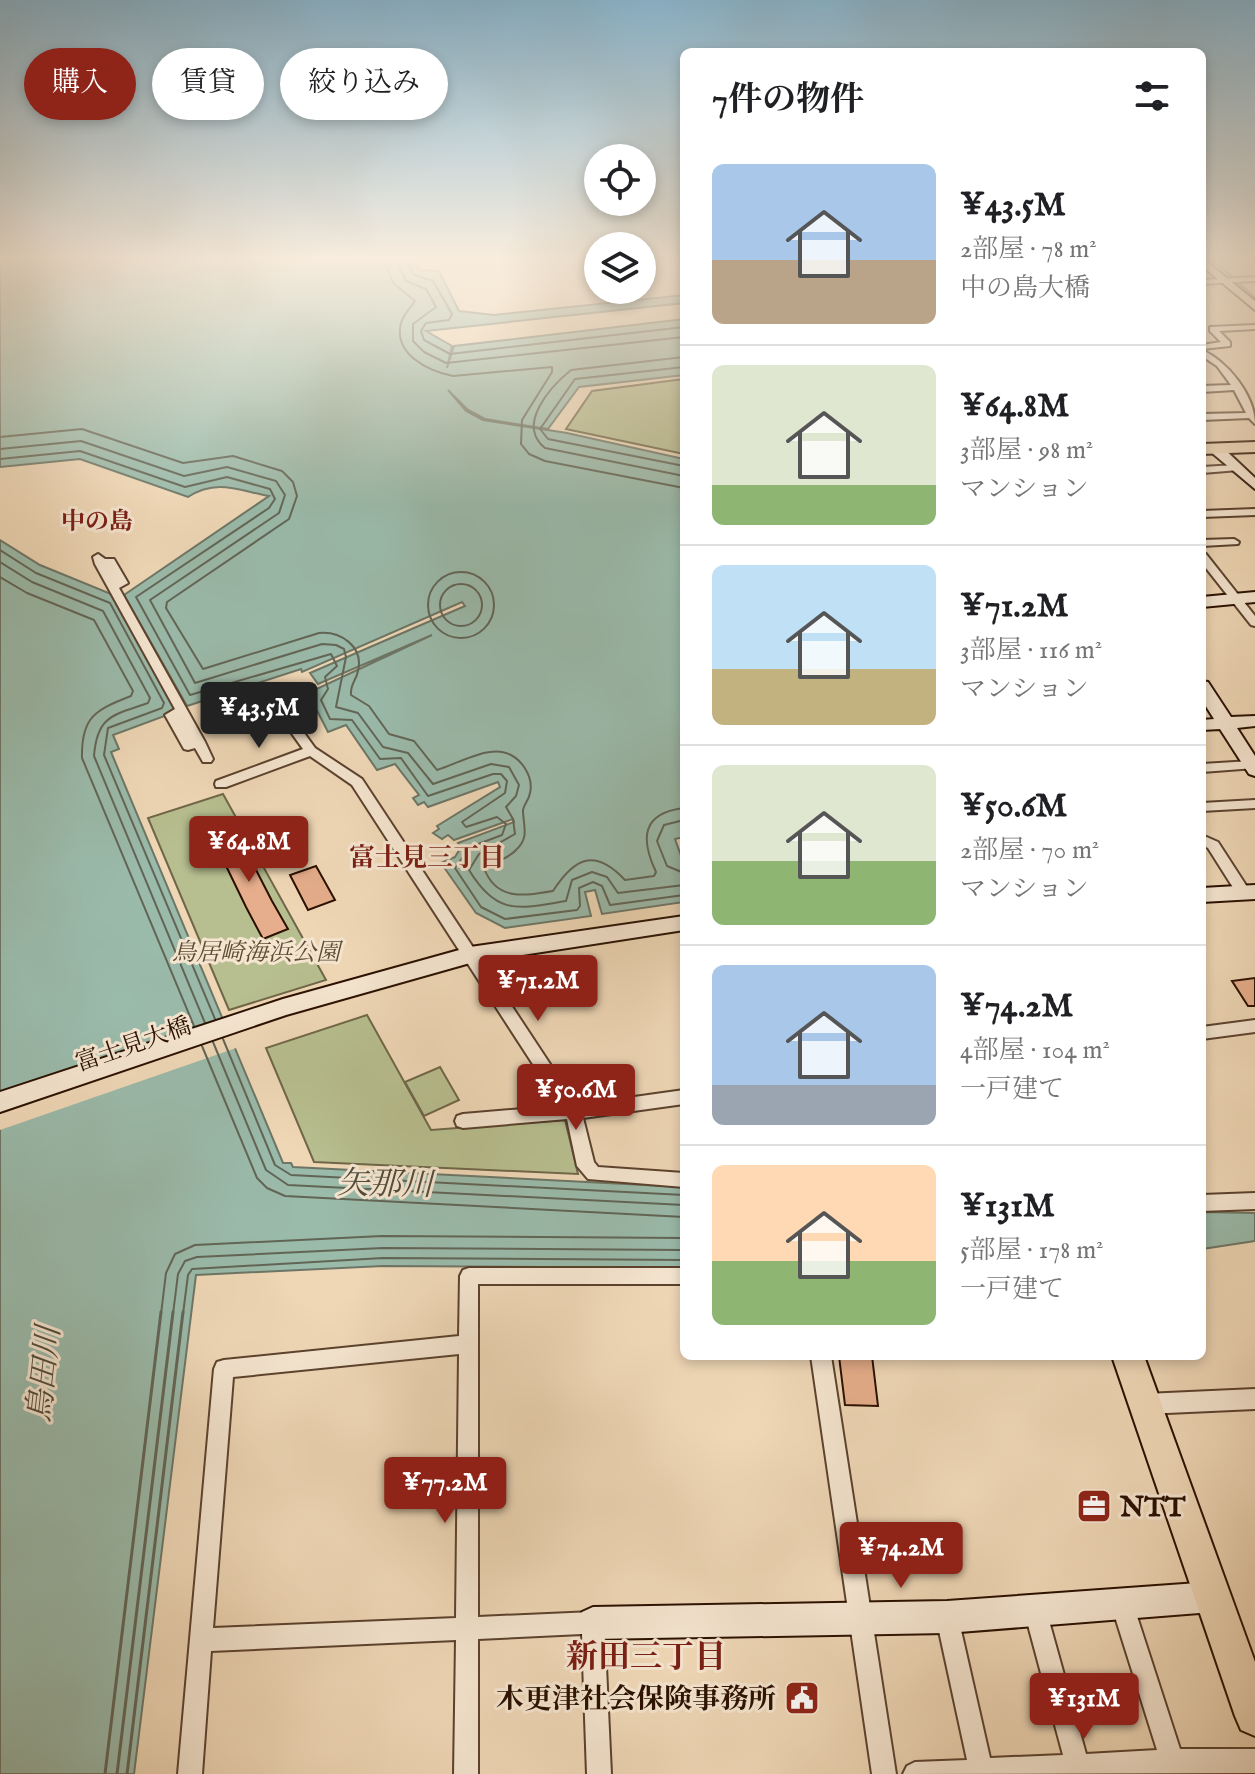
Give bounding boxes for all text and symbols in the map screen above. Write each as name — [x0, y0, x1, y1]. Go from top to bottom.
chip: 購入 — [24, 48, 136, 120]
chip: 賃貸 — [152, 48, 264, 120]
chip: 絞り込み — [280, 48, 448, 120]
icon: filters — [1130, 74, 1174, 118]
text: 7件の物件 — [712, 79, 864, 122]
map controls — [584, 144, 656, 304]
button: locate — [584, 144, 656, 216]
text: ¥43.5M — [960, 184, 1066, 227]
icon: home — [776, 196, 872, 292]
button: layers — [584, 232, 656, 304]
text: 2部屋 · 78 m² — [960, 233, 1097, 266]
text: 中の島大橋 — [960, 272, 1090, 305]
text: ¥64.8M — [960, 385, 1069, 428]
icon: home — [776, 397, 872, 493]
text: 3部屋 · 98 m² — [960, 434, 1093, 467]
text: マンション — [960, 473, 1089, 506]
district label: 中の島 — [61, 507, 133, 538]
text: ¥71.2M — [960, 585, 1069, 628]
icon: home — [776, 597, 872, 693]
text: 3部屋 · 116 m² — [960, 634, 1102, 667]
text: マンション — [960, 673, 1089, 706]
pin: ¥43.5M — [194, 682, 324, 750]
text: ¥43.5M — [219, 691, 299, 724]
text: ¥50.6M — [960, 785, 1067, 828]
icon: home — [776, 797, 872, 893]
pin: ¥64.8M — [184, 816, 314, 884]
text: ¥64.8M — [207, 825, 291, 858]
text: 2部屋 · 70 m² — [960, 834, 1099, 867]
district label: 富士見三丁目 — [349, 842, 505, 875]
text: マンション — [960, 873, 1089, 906]
park label: 鳥居崎海浜公園 — [172, 938, 344, 969]
pin: ¥71.2M — [473, 955, 603, 1023]
text: ¥71.2M — [496, 964, 580, 997]
text: ¥74.2M — [960, 985, 1073, 1028]
icon: home — [776, 997, 872, 1093]
street label: 富士見大橋 — [72, 1011, 195, 1080]
text: 4部屋 · 104 m² — [960, 1034, 1110, 1067]
pin: ¥50.6M — [511, 1064, 641, 1132]
text: ¥50.6M — [535, 1073, 617, 1106]
text: 一戸建て — [960, 1073, 1064, 1106]
water label: 矢那川 — [337, 1164, 436, 1207]
text: ¥131M — [960, 1185, 1055, 1228]
icon: home — [776, 1197, 872, 1293]
text: 5部屋 · 178 m² — [960, 1234, 1104, 1267]
text: 一戸建て — [960, 1273, 1064, 1306]
water label: 鳥田川 — [20, 1321, 71, 1424]
pin: ¥77.2M — [380, 1457, 510, 1525]
text: ¥77.2M — [402, 1466, 488, 1499]
office icon: NTT — [1075, 1487, 1113, 1525]
place label: NTT — [1119, 1491, 1186, 1526]
pin: ¥74.2M — [836, 1522, 966, 1590]
text: ¥74.2M — [858, 1531, 944, 1564]
district label: 新田三丁目 — [566, 1638, 726, 1679]
pin: ¥131M — [1028, 1673, 1140, 1741]
public building icon: 木更津社会保険事務所 — [783, 1679, 821, 1717]
text: ¥131M — [1048, 1682, 1120, 1715]
place label: 木更津社会保険事務所 — [496, 1683, 776, 1718]

